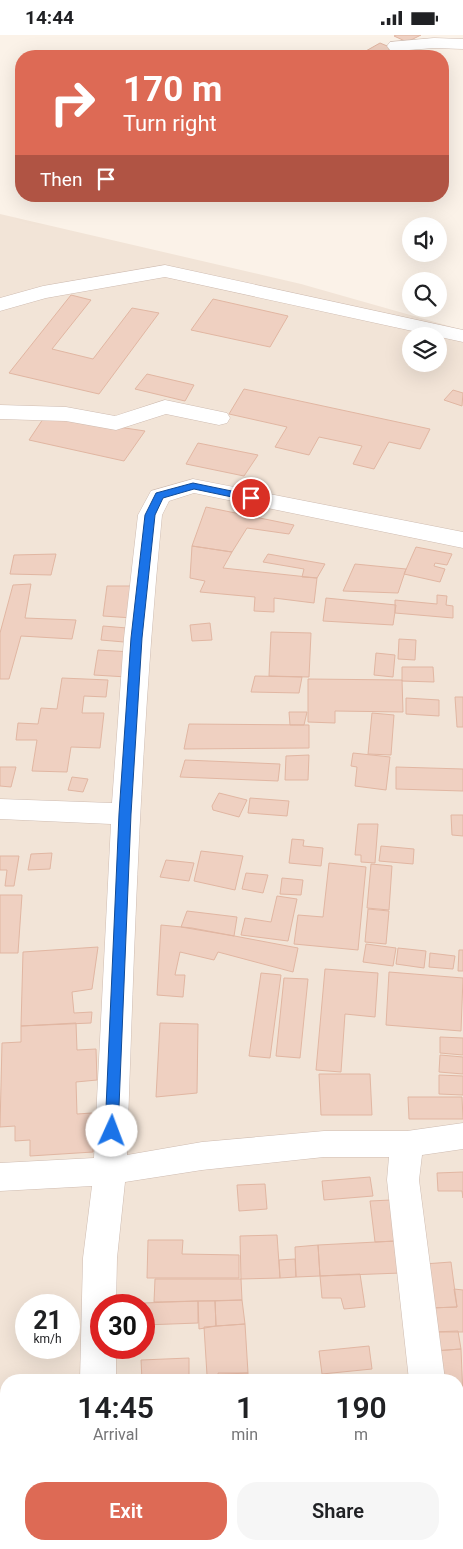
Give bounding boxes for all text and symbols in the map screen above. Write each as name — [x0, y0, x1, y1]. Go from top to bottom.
text: 14:44 — [25, 6, 74, 29]
text: 170 m — [123, 69, 222, 110]
icon: right — [40, 70, 105, 135]
text: Turn right — [123, 111, 217, 136]
icon: arrive — [92, 165, 120, 193]
text: Then — [40, 168, 82, 191]
map controls — [402, 217, 447, 372]
button: sound — [402, 217, 447, 262]
button: search — [402, 272, 447, 317]
button: layers — [402, 327, 447, 372]
pin — [230, 477, 272, 519]
icon: arrive — [237, 484, 265, 512]
position arrow — [85, 1104, 137, 1156]
speed limit sign: 30 — [90, 1294, 155, 1359]
text: 21 — [33, 1306, 62, 1335]
text: km/h — [33, 1332, 62, 1346]
text: 14:45 — [77, 1390, 154, 1425]
text: 1 — [236, 1390, 253, 1425]
text: 190 — [335, 1390, 387, 1425]
text: Arrival — [93, 1425, 138, 1444]
text: min — [231, 1425, 258, 1444]
text: m — [354, 1425, 368, 1444]
button: Exit — [25, 1482, 227, 1540]
button: Share — [237, 1482, 439, 1540]

